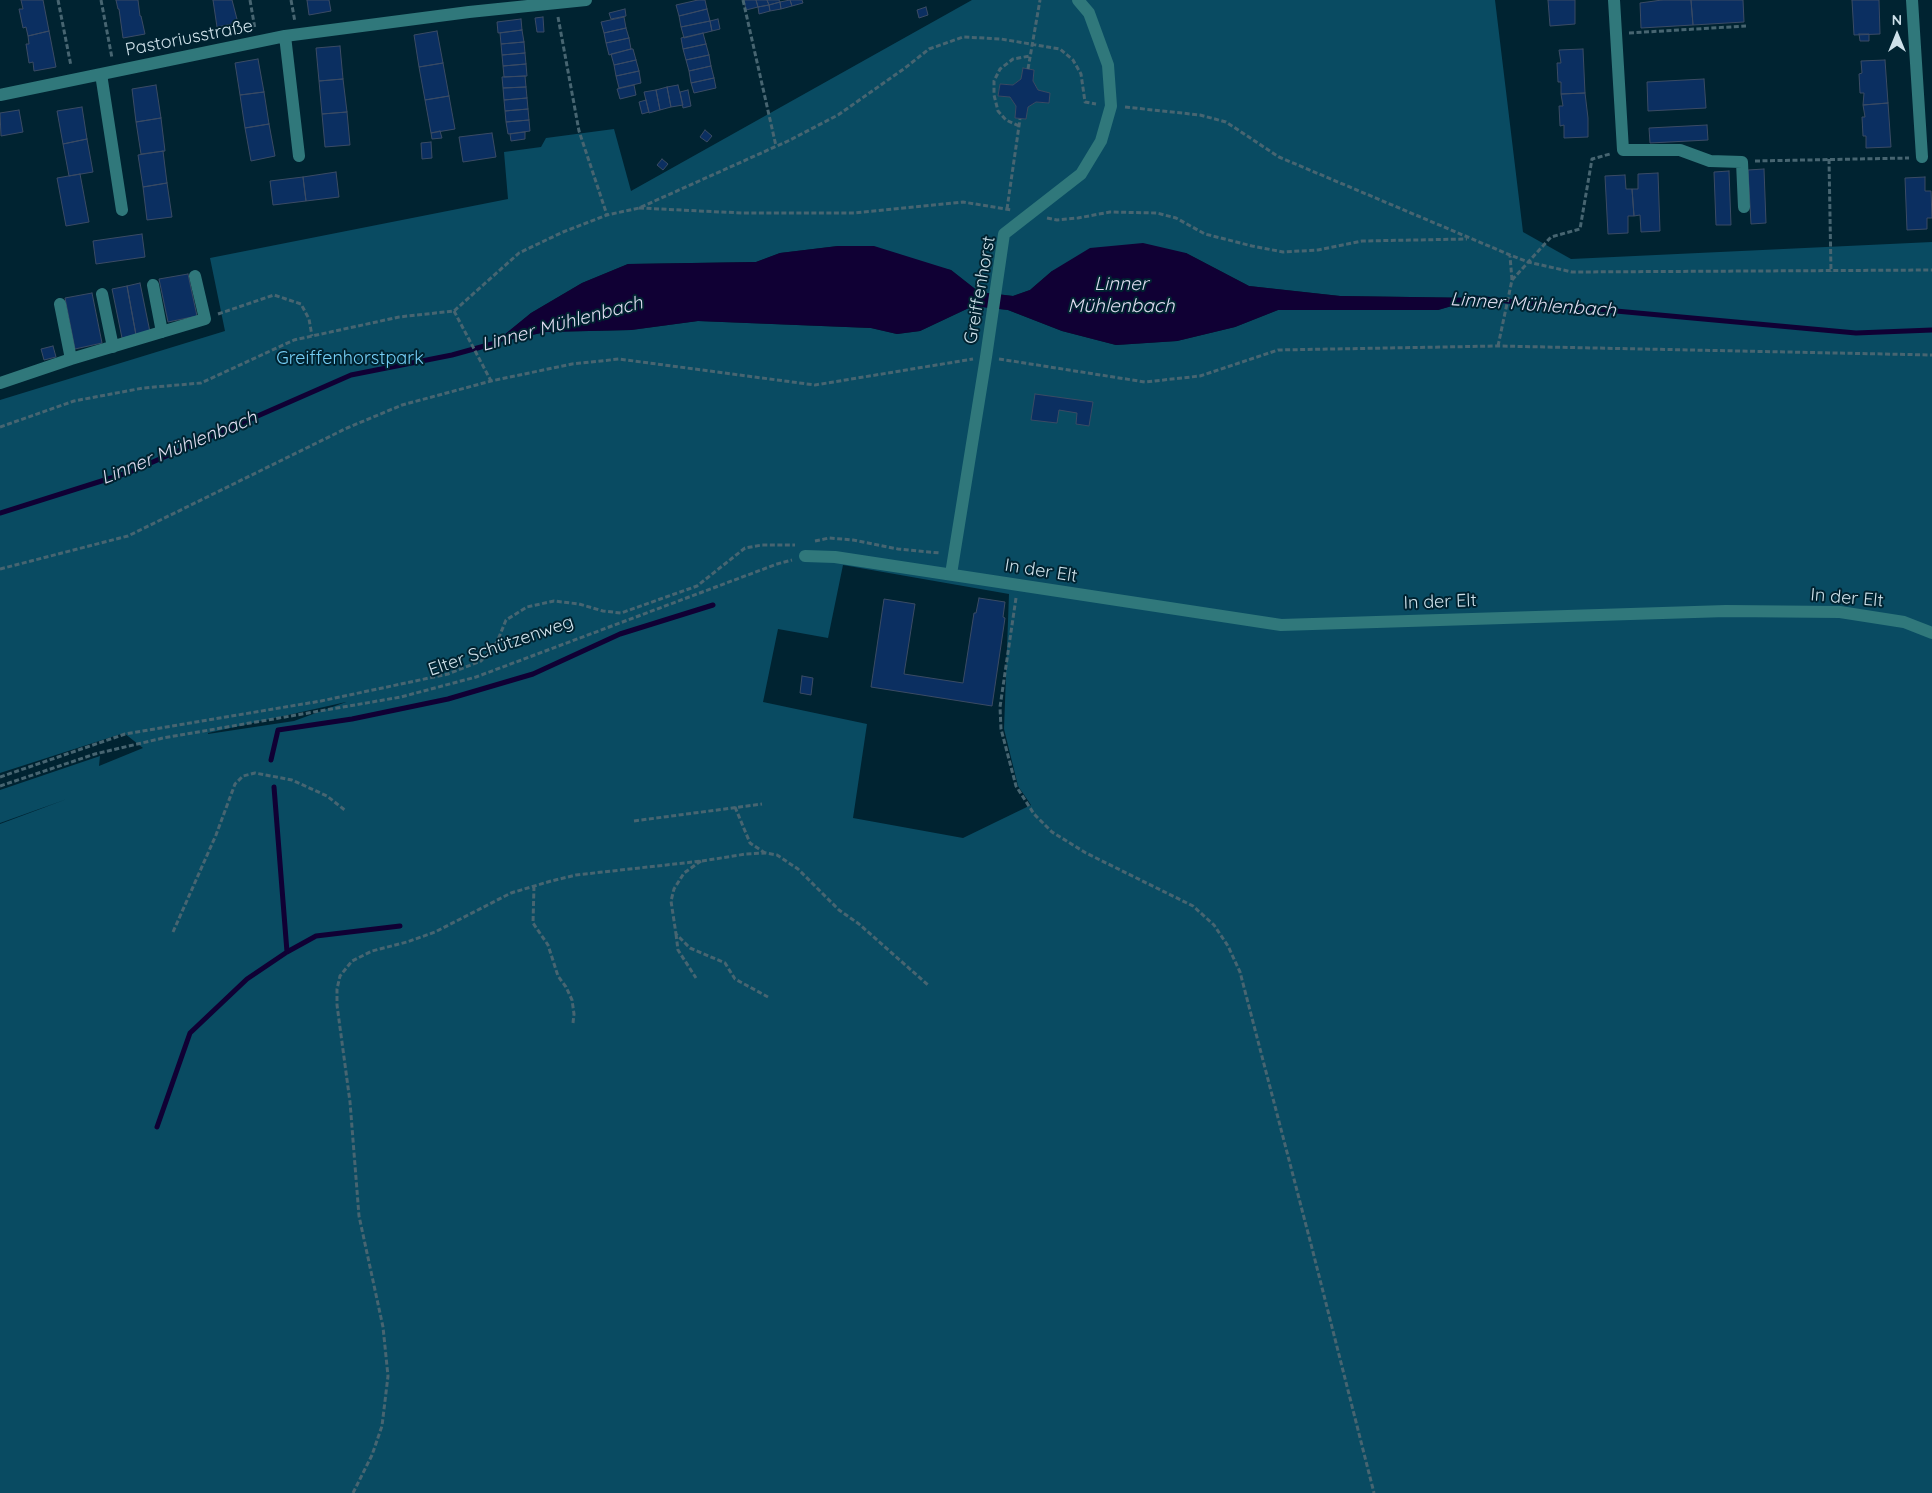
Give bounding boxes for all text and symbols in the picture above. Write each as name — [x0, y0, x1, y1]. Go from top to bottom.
north arrow — [1872, 10, 1922, 60]
text: N — [1892, 11, 1902, 29]
street label: Pastoriusstraße — [123, 15, 255, 61]
street label: Greiffenhorst — [960, 234, 1000, 346]
water label: Linner Mühlenbach — [1068, 273, 1174, 317]
water label: Linner Mühlenbach — [1449, 288, 1617, 322]
water label: Linner Mühlenbach — [479, 291, 645, 357]
park label: Greiffenhorstpark — [276, 348, 424, 370]
water label: Linner Mühlenbach — [98, 406, 260, 490]
street label: In der Elt — [1003, 555, 1079, 587]
street label: In der Elt — [1810, 584, 1884, 612]
street label: In der Elt — [1403, 590, 1477, 614]
street label: Elter Schützenweg — [426, 611, 576, 681]

